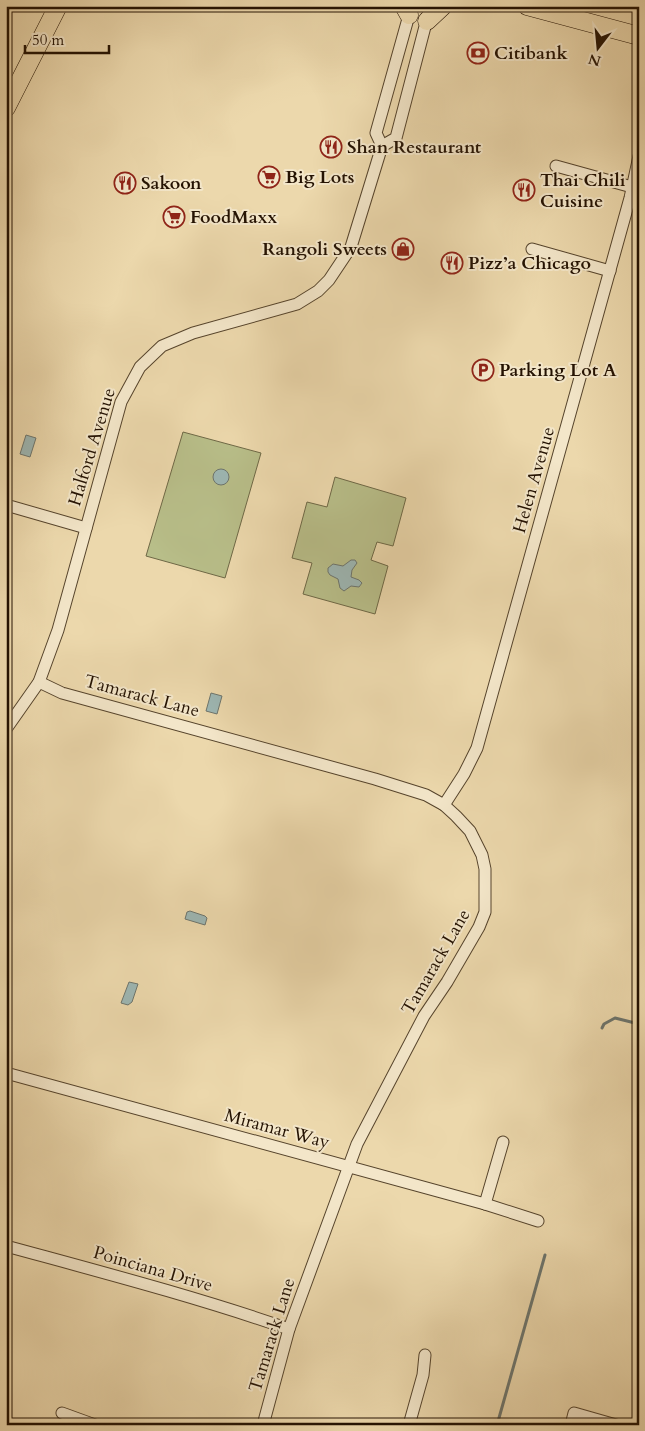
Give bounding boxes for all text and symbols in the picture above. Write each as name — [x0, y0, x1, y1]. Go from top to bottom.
scale bar — [25, 22, 109, 54]
north arrow — [572, 22, 622, 72]
text: 50 m — [32, 30, 64, 50]
bank icon: Citibank — [466, 41, 490, 65]
place label: Citibank — [494, 41, 569, 66]
text: N — [586, 49, 603, 71]
restaurant icon: Shan Restaurant — [319, 135, 343, 159]
place label: Shan Restaurant — [347, 135, 482, 160]
supermarket icon: Big Lots — [257, 165, 281, 189]
place label: Big Lots — [285, 165, 354, 190]
place label: Thai Chili Cuisine — [540, 168, 626, 214]
restaurant icon: Sakoon — [113, 171, 137, 195]
place label: Sakoon — [141, 171, 202, 196]
restaurant icon: Thai Chili Cuisine — [512, 178, 536, 202]
supermarket icon: FoodMaxx — [162, 205, 186, 229]
place label: FoodMaxx — [190, 205, 278, 230]
place label: Rangoli Sweets — [262, 237, 387, 262]
shop icon: Rangoli Sweets — [391, 237, 415, 261]
restaurant icon: Pizz’a Chicago — [440, 251, 464, 275]
place label: Pizz’a Chicago — [468, 251, 591, 276]
parking icon: Parking Lot A — [471, 358, 495, 382]
place label: Parking Lot A — [499, 358, 617, 383]
street label: Halford Avenue — [62, 385, 122, 509]
street label: Helen Avenue — [507, 424, 561, 536]
street label: Tamarack Lane — [82, 669, 202, 723]
street label: Tamarack Lane — [396, 905, 476, 1019]
street label: Miramar Way — [222, 1103, 333, 1155]
street label: Poinciana Drive — [90, 1240, 216, 1298]
street label: Tamarack Lane — [243, 1275, 301, 1395]

